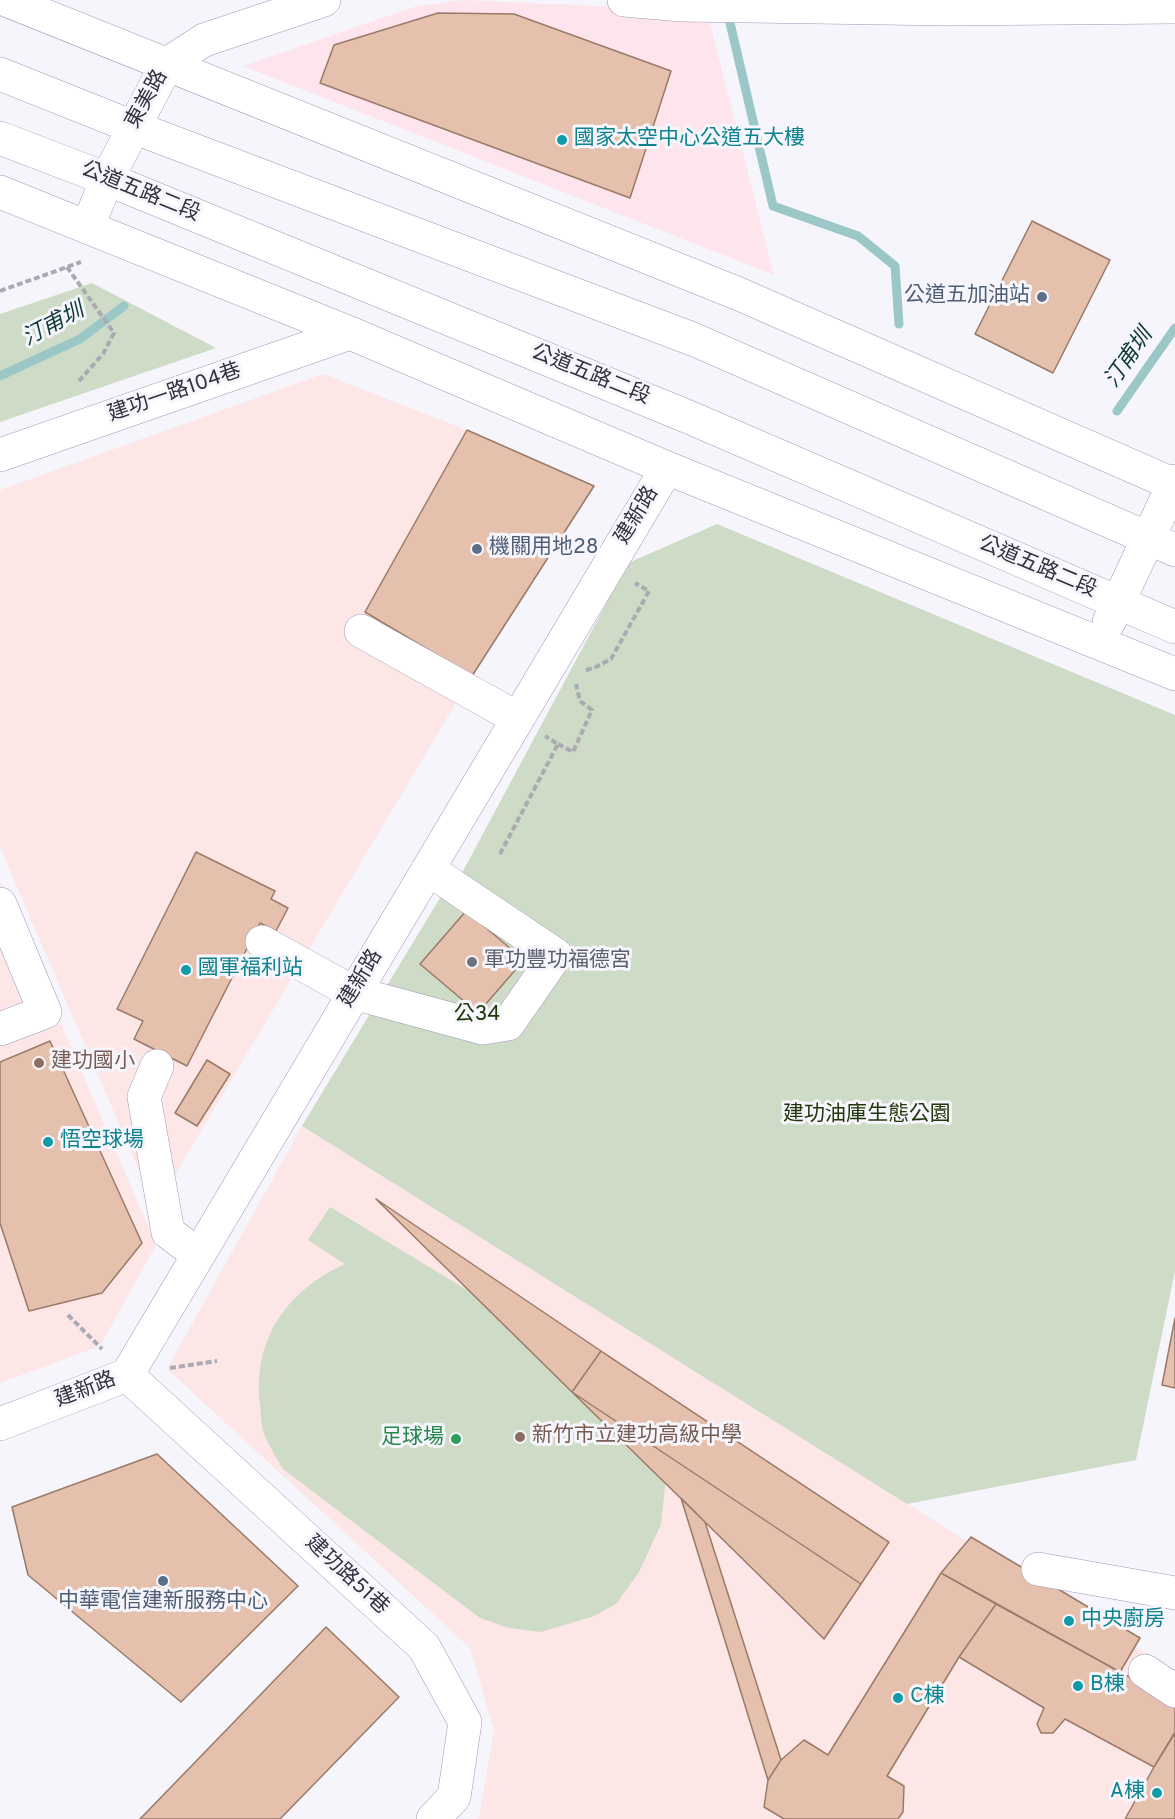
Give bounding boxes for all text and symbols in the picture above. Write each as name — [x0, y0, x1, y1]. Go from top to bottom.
street label: 東美路 — [122, 66, 174, 134]
place label: 國家太空中心公道五大樓 — [574, 127, 805, 153]
marker: 國家太空中心公道五大樓 — [555, 133, 569, 147]
street label: 公道五路二段 — [77, 158, 203, 228]
place label: 公道五加油站 — [904, 284, 1030, 310]
marker: 公道五加油站 — [1035, 290, 1049, 304]
water label: 汀甫圳 — [19, 299, 89, 353]
water label: 汀甫圳 — [1100, 324, 1160, 394]
street label: 公道五路二段 — [527, 341, 653, 411]
street label: 建功一路104巷 — [105, 359, 245, 429]
street label: 建新路 — [611, 483, 665, 549]
street label: 公道五路二段 — [974, 532, 1100, 604]
place label: 機關用地28 — [489, 536, 599, 562]
marker: 機關用地28 — [470, 542, 484, 556]
street label: 建新路 — [335, 946, 389, 1012]
place label: 軍功豐功福德宮 — [484, 949, 631, 975]
marker: 軍功豐功福德宮 — [465, 955, 479, 969]
place label: 國軍福利站 — [198, 957, 303, 983]
marker: 國軍福利站 — [179, 963, 193, 977]
park label: 公34 — [454, 1003, 500, 1029]
place label: 建功國小 — [51, 1050, 135, 1076]
marker: 建功國小 — [32, 1056, 46, 1070]
park label: 建功油庫生態公園 — [783, 1103, 951, 1129]
place label: 悟空球場 — [60, 1129, 144, 1155]
marker: 悟空球場 — [41, 1135, 55, 1149]
street label: 建新路 — [52, 1368, 120, 1414]
place label: 新竹市立建功高級中學 — [532, 1424, 742, 1450]
place label: 足球場 — [381, 1426, 444, 1452]
marker: 新竹市立建功高級中學 — [513, 1430, 527, 1444]
marker: 足球場 — [449, 1432, 463, 1446]
street label: 建功路51巷 — [299, 1531, 393, 1621]
marker: 中華電信建新服務中心 — [156, 1574, 170, 1588]
place label: 中華電信建新服務中心 — [58, 1590, 268, 1616]
place label: 中央廚房 — [1081, 1608, 1165, 1634]
marker: 中央廚房 — [1062, 1614, 1076, 1628]
place label: B棟 — [1090, 1673, 1125, 1699]
marker: B棟 — [1071, 1679, 1085, 1693]
place label: C棟 — [910, 1685, 945, 1711]
marker: C棟 — [891, 1691, 905, 1705]
place label: A棟 — [1110, 1780, 1145, 1806]
marker: A棟 — [1150, 1786, 1164, 1800]

